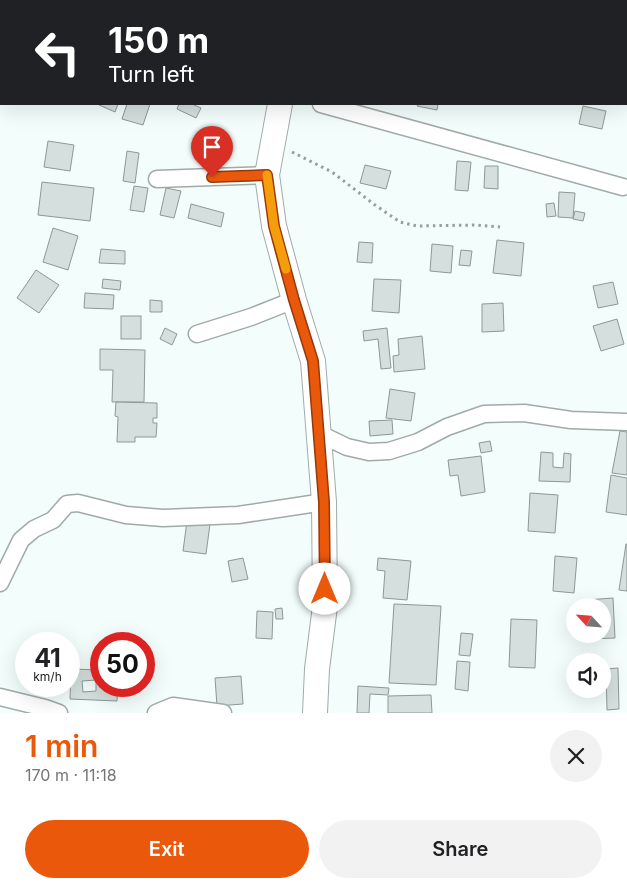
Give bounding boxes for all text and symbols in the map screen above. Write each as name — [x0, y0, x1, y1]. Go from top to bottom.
text: 150 m — [108, 19, 209, 61]
icon: left — [25, 20, 90, 85]
text: Turn left — [108, 61, 194, 87]
pin — [191, 126, 233, 177]
icon: arrive — [198, 133, 226, 161]
position arrow — [298, 562, 350, 614]
north arrow — [566, 598, 611, 642]
map controls — [566, 598, 611, 698]
speed limit sign: 50 — [90, 632, 155, 697]
text: 41 — [34, 643, 61, 673]
button: sound — [566, 653, 611, 698]
text: km/h — [33, 669, 62, 684]
text: 1 min — [25, 728, 98, 764]
button: close — [550, 730, 602, 782]
text: 170 m · 11:18 — [25, 765, 117, 785]
button: Exit — [25, 820, 309, 878]
button: Share — [319, 820, 602, 878]

